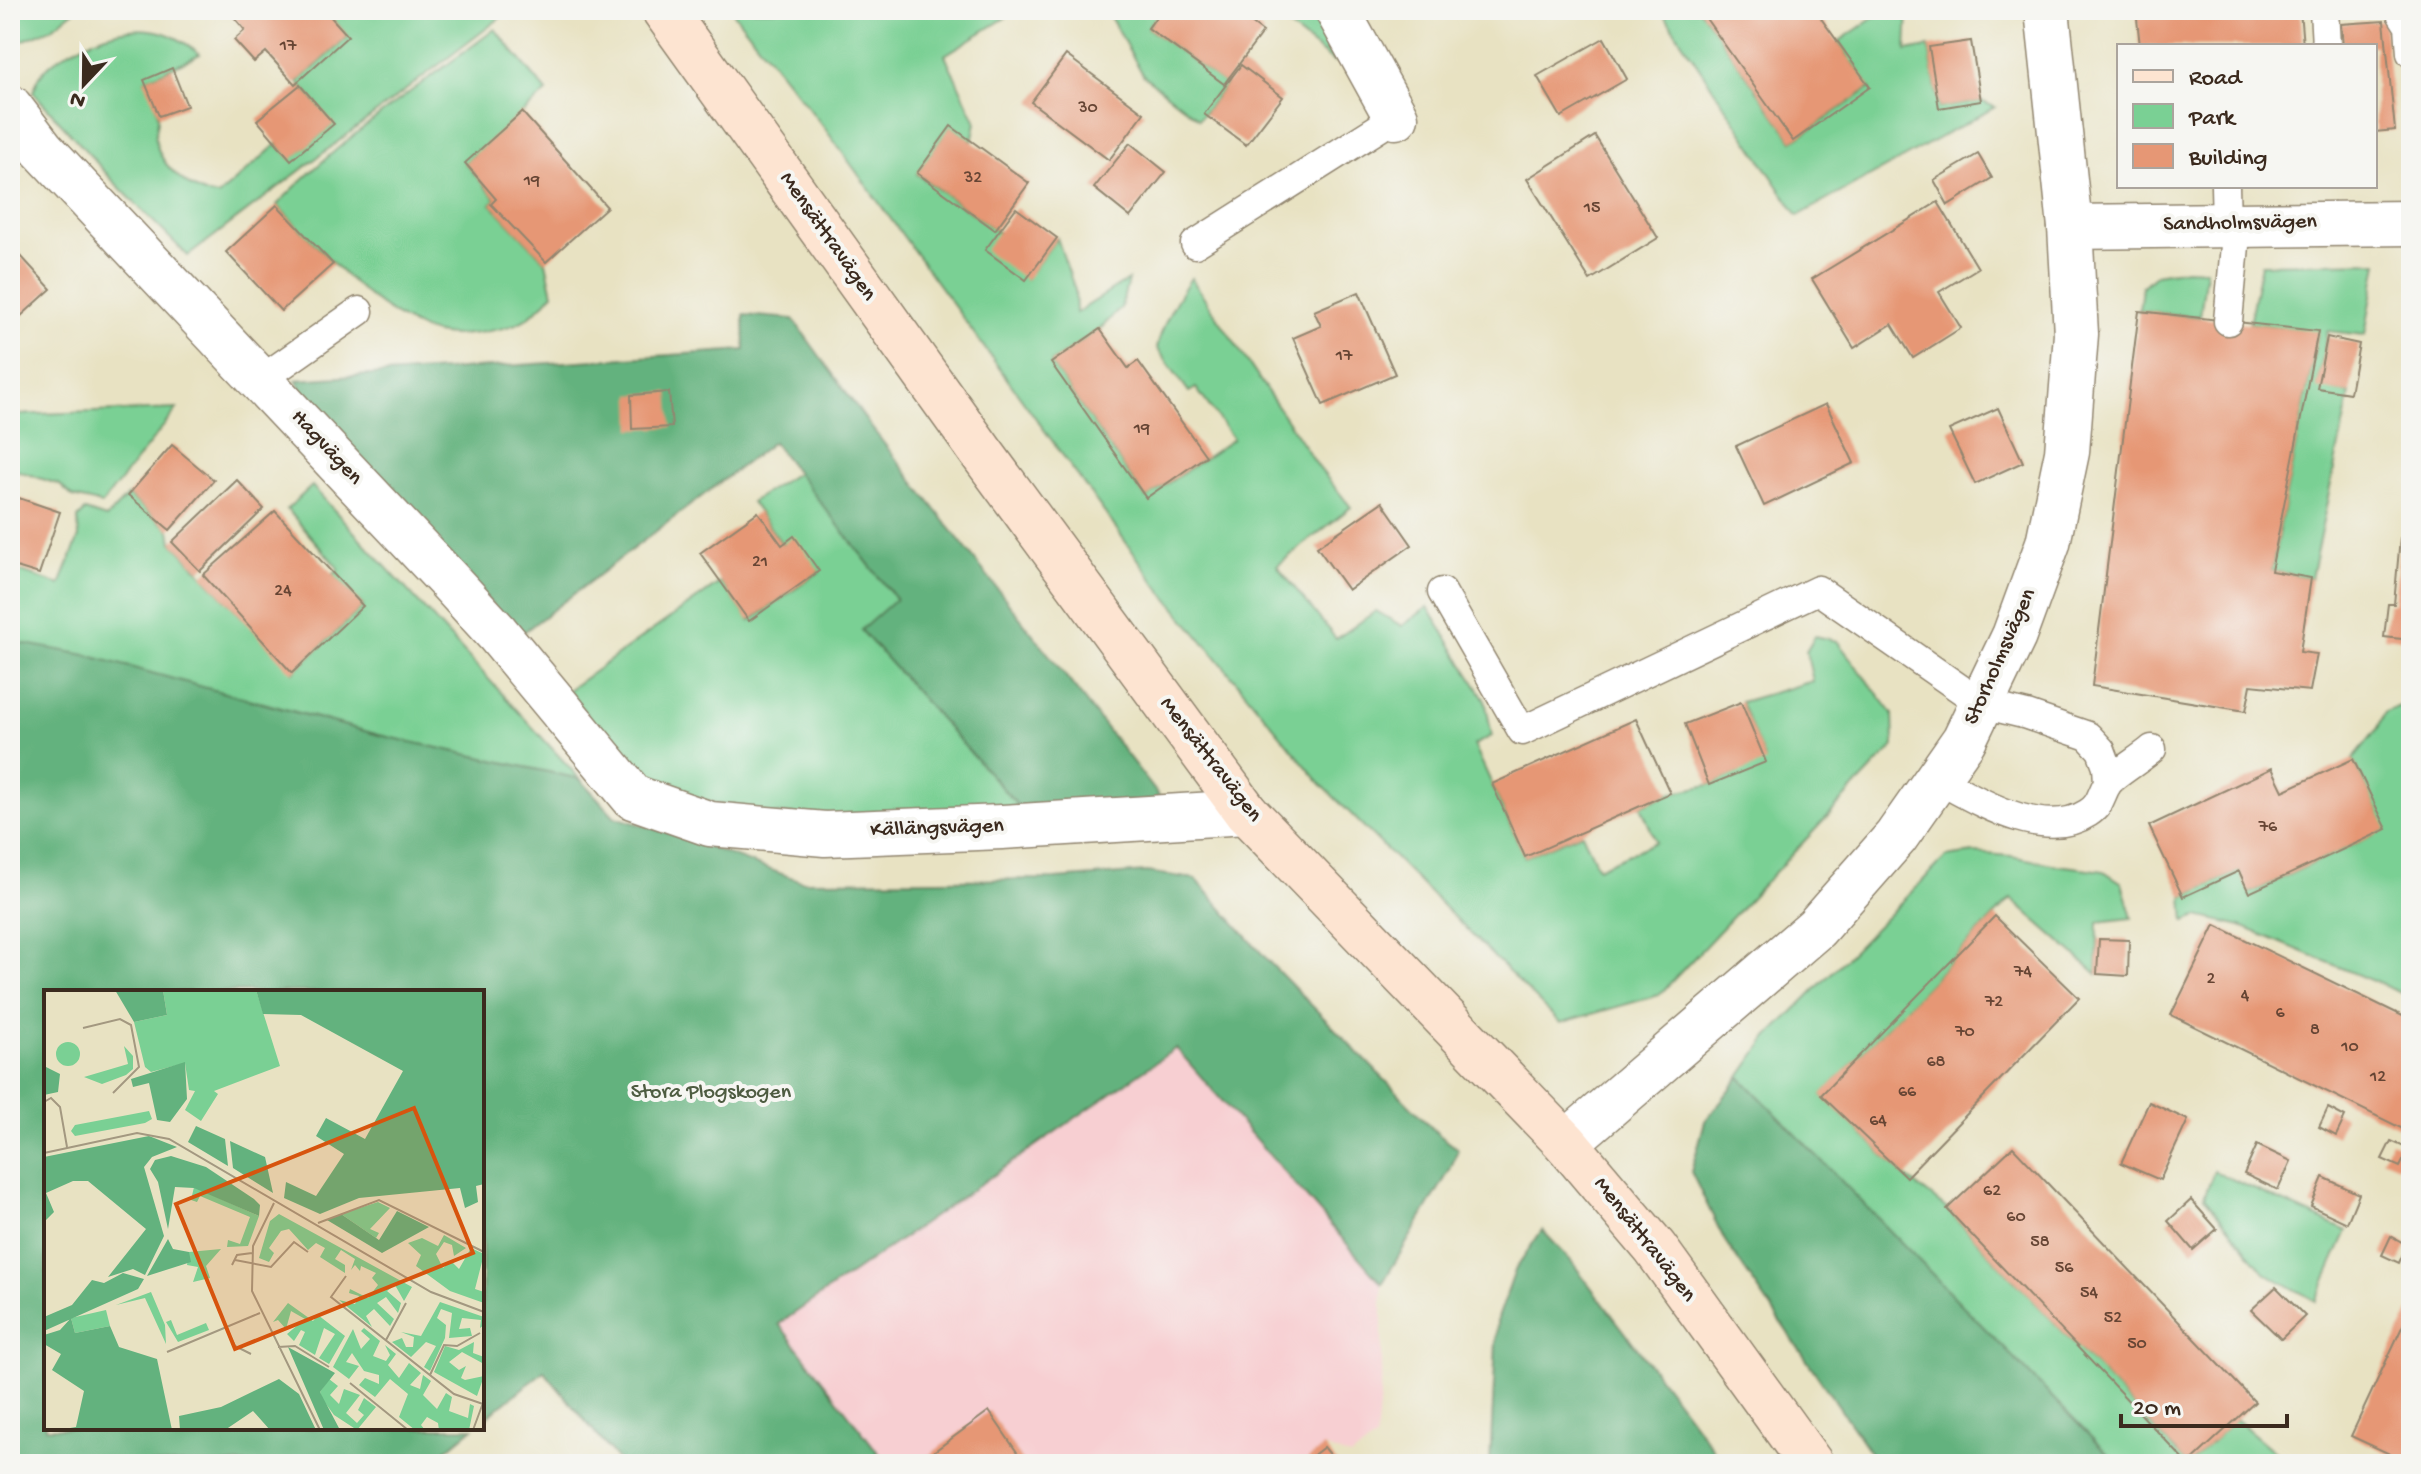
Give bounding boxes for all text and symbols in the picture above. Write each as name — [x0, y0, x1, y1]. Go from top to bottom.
house number: 17 — [279, 36, 297, 57]
north arrow — [44, 44, 124, 124]
legend — [2117, 44, 2377, 188]
text: Road — [2189, 65, 2243, 94]
text: N — [66, 84, 90, 114]
house number: 30 — [1077, 98, 1098, 119]
text: Park — [2188, 105, 2237, 134]
text: Building — [2188, 145, 2267, 174]
street label: Mensättravägen — [773, 167, 881, 307]
house number: 32 — [963, 168, 982, 189]
house number: 19 — [523, 171, 540, 192]
house number: 15 — [1583, 198, 1600, 219]
street label: Sandholmsvägen — [2163, 210, 2318, 238]
house number: 17 — [1335, 346, 1353, 367]
street label: Hagvägen — [285, 405, 368, 491]
house number: 19 — [1133, 419, 1150, 440]
house number: 21 — [752, 552, 768, 573]
house number: 24 — [274, 581, 292, 602]
street label: Storholmsvägen — [1959, 584, 2043, 729]
street label: Mensättravägen — [1153, 692, 1267, 828]
street label: Källängsvägen — [870, 814, 1005, 844]
house number: 76 — [2258, 817, 2278, 838]
house number: 74 — [2013, 962, 2032, 983]
house number: 2 — [2207, 969, 2216, 990]
house number: 4 — [2241, 986, 2250, 1007]
inset map — [44, 990, 484, 1430]
house number: 72 — [1984, 992, 2003, 1013]
house number: 6 — [2275, 1003, 2285, 1024]
house number: 8 — [2310, 1020, 2320, 1041]
house number: 70 — [1954, 1022, 1975, 1043]
house number: 10 — [2340, 1037, 2359, 1058]
house number: 68 — [1927, 1052, 1946, 1073]
house number: 12 — [2369, 1067, 2386, 1088]
park label: Stora Plogskogen — [631, 1080, 792, 1106]
house number: 66 — [1898, 1082, 1917, 1103]
house number: 64 — [1869, 1111, 1887, 1132]
street label: Mensättravägen — [1587, 1172, 1701, 1308]
house number: 62 — [1983, 1181, 2001, 1202]
house number: 60 — [2006, 1207, 2026, 1228]
house number: 58 — [2030, 1232, 2050, 1253]
house number: 56 — [2055, 1258, 2074, 1279]
house number: 54 — [2080, 1283, 2098, 1304]
house number: 52 — [2104, 1308, 2122, 1329]
house number: 50 — [2127, 1334, 2147, 1355]
scale bar — [2121, 1378, 2287, 1428]
text: 20 m — [2133, 1395, 2181, 1424]

